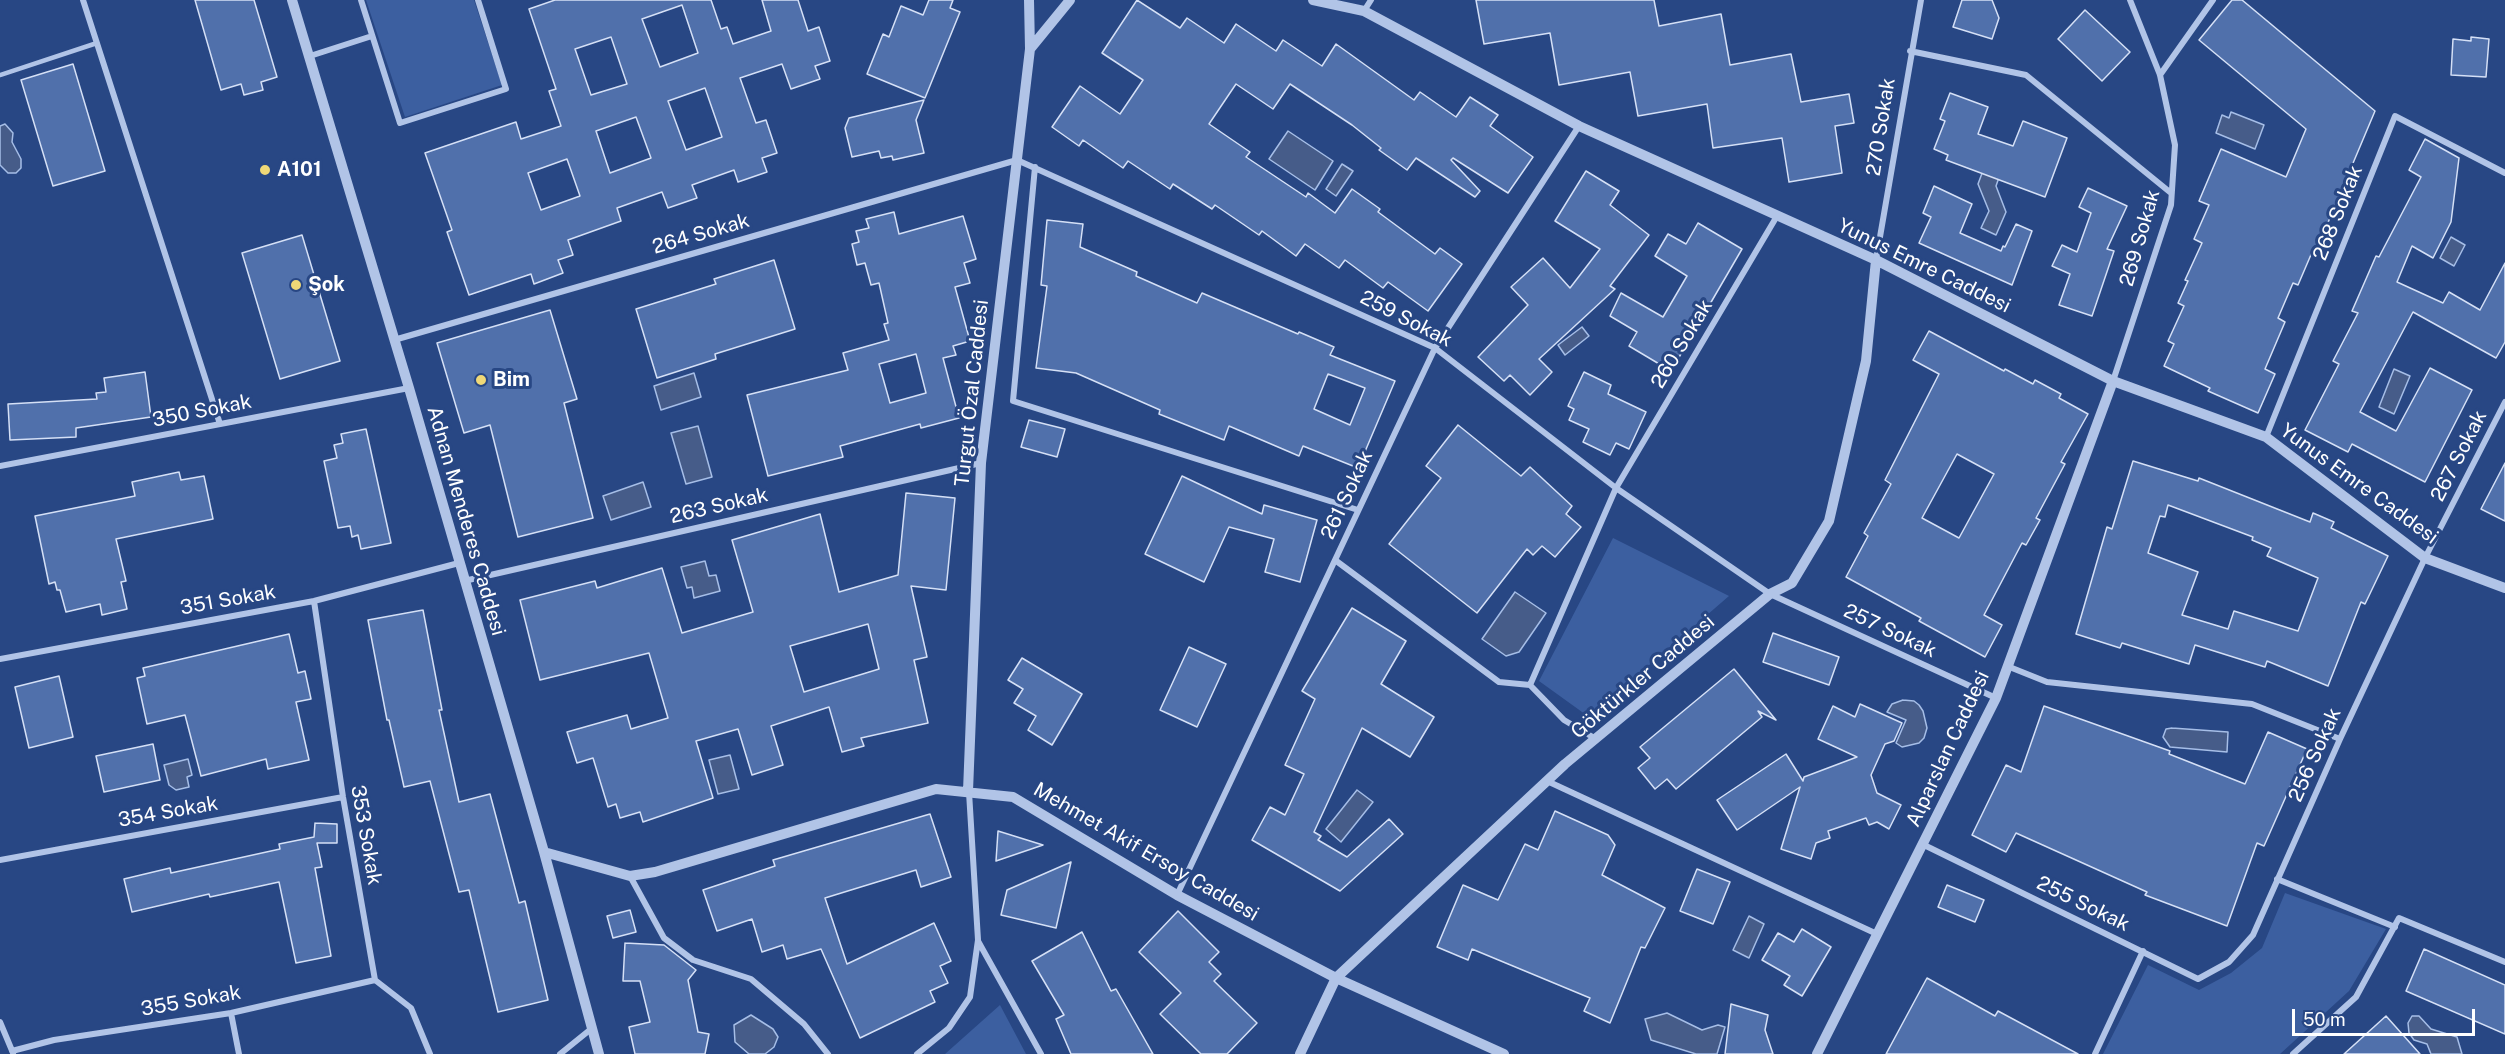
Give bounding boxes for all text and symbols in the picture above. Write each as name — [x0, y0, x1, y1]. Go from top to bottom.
street label: 270 Sokak — [1861, 76, 1901, 178]
place label: A101 — [277, 158, 322, 182]
street label: 268 Sokak — [2308, 162, 2368, 264]
marker: A101 — [258, 163, 272, 177]
street label: 269 Sokak — [2115, 187, 2165, 289]
street label: 264 Sokak — [650, 209, 752, 259]
street label: Yunus Emre Caddesi — [1834, 214, 2014, 318]
place label: Şok — [308, 273, 345, 297]
marker: Şok — [289, 278, 303, 292]
street label: 259 Sokak — [1356, 286, 1456, 352]
street label: 260 Sokak — [1646, 295, 1718, 393]
street label: Turgut Özal Caddesi — [950, 298, 994, 488]
place label: Bim — [493, 368, 530, 392]
marker: Bim — [474, 373, 488, 387]
street label: 350 Sokak — [150, 390, 254, 432]
street label: Adnan Menderes Caddesi — [422, 404, 510, 638]
street label: 267 Sokak — [2426, 407, 2492, 505]
street label: Yunus Emre Caddesi — [2275, 419, 2443, 549]
street label: 261 Sokak — [1316, 447, 1378, 543]
street label: 263 Sokak — [668, 483, 770, 529]
street label: 351 Sokak — [178, 580, 278, 620]
street label: 257 Sokak — [1840, 599, 1940, 663]
street label: Göktürkler Caddesi — [1566, 610, 1720, 744]
street label: Alparslan Caddesi — [1901, 667, 1995, 831]
street label: 256 Sokak — [2284, 704, 2346, 806]
street label: Mehmet Akif Ersoy Caddesi — [1029, 778, 1263, 926]
street label: 353 Sokak — [345, 783, 387, 887]
street label: 354 Sokak — [116, 791, 220, 833]
street label: 255 Sokak — [2033, 871, 2133, 937]
street label: 355 Sokak — [139, 980, 243, 1022]
scale bar — [2295, 997, 2478, 1035]
text: 50 m — [2303, 1009, 2346, 1030]

